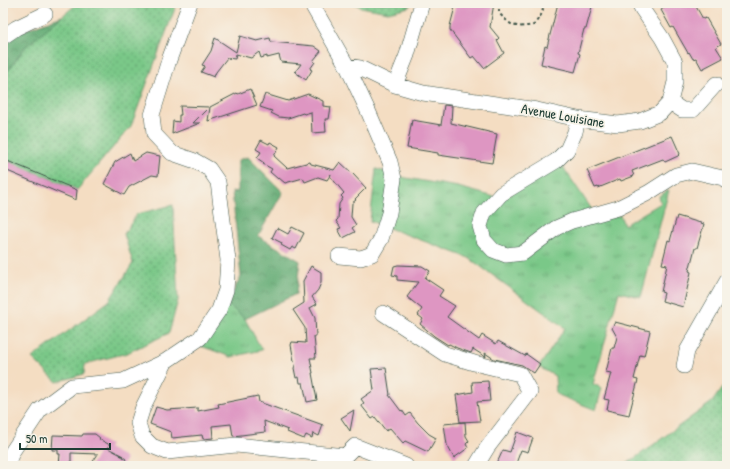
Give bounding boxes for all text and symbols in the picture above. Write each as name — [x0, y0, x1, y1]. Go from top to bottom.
street label: Avenue Louisiane — [520, 98, 607, 132]
scale bar — [20, 425, 110, 451]
text: 50 m — [26, 430, 47, 447]

